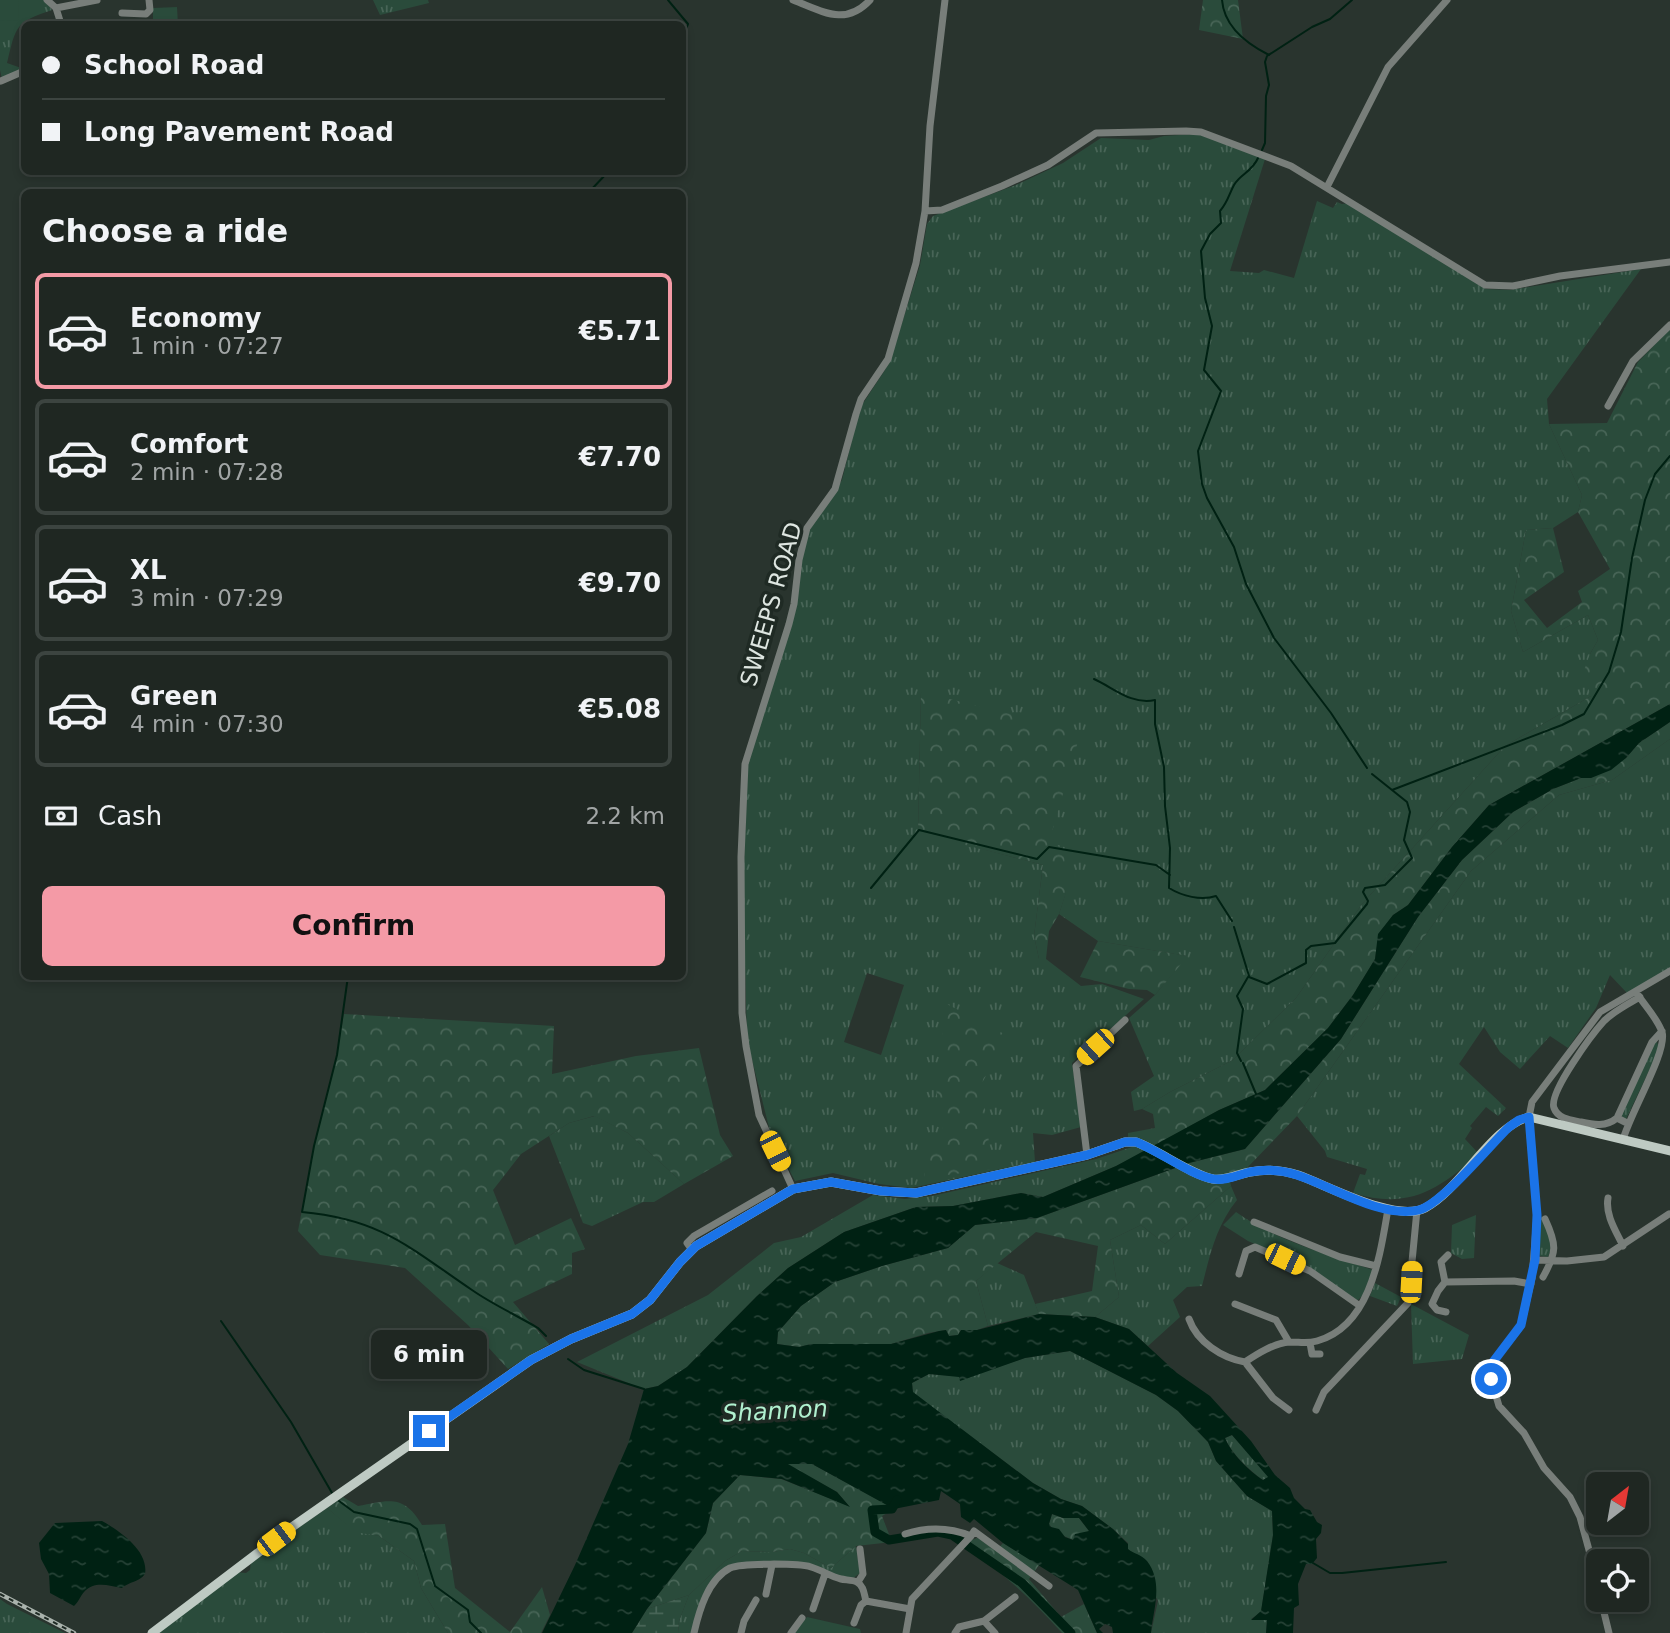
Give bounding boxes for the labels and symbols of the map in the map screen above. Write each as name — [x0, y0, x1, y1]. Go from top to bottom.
street label: SWEEPS ROAD — [735, 519, 807, 689]
car — [1073, 1025, 1118, 1069]
car — [757, 1128, 794, 1174]
car — [1262, 1240, 1309, 1278]
car — [1400, 1260, 1423, 1304]
callout: 6 min — [371, 1330, 487, 1378]
route start — [1475, 1363, 1507, 1395]
water label: Shannon — [722, 1394, 828, 1428]
route end — [413, 1415, 445, 1447]
north arrow — [1586, 1472, 1648, 1535]
car — [253, 1518, 300, 1560]

